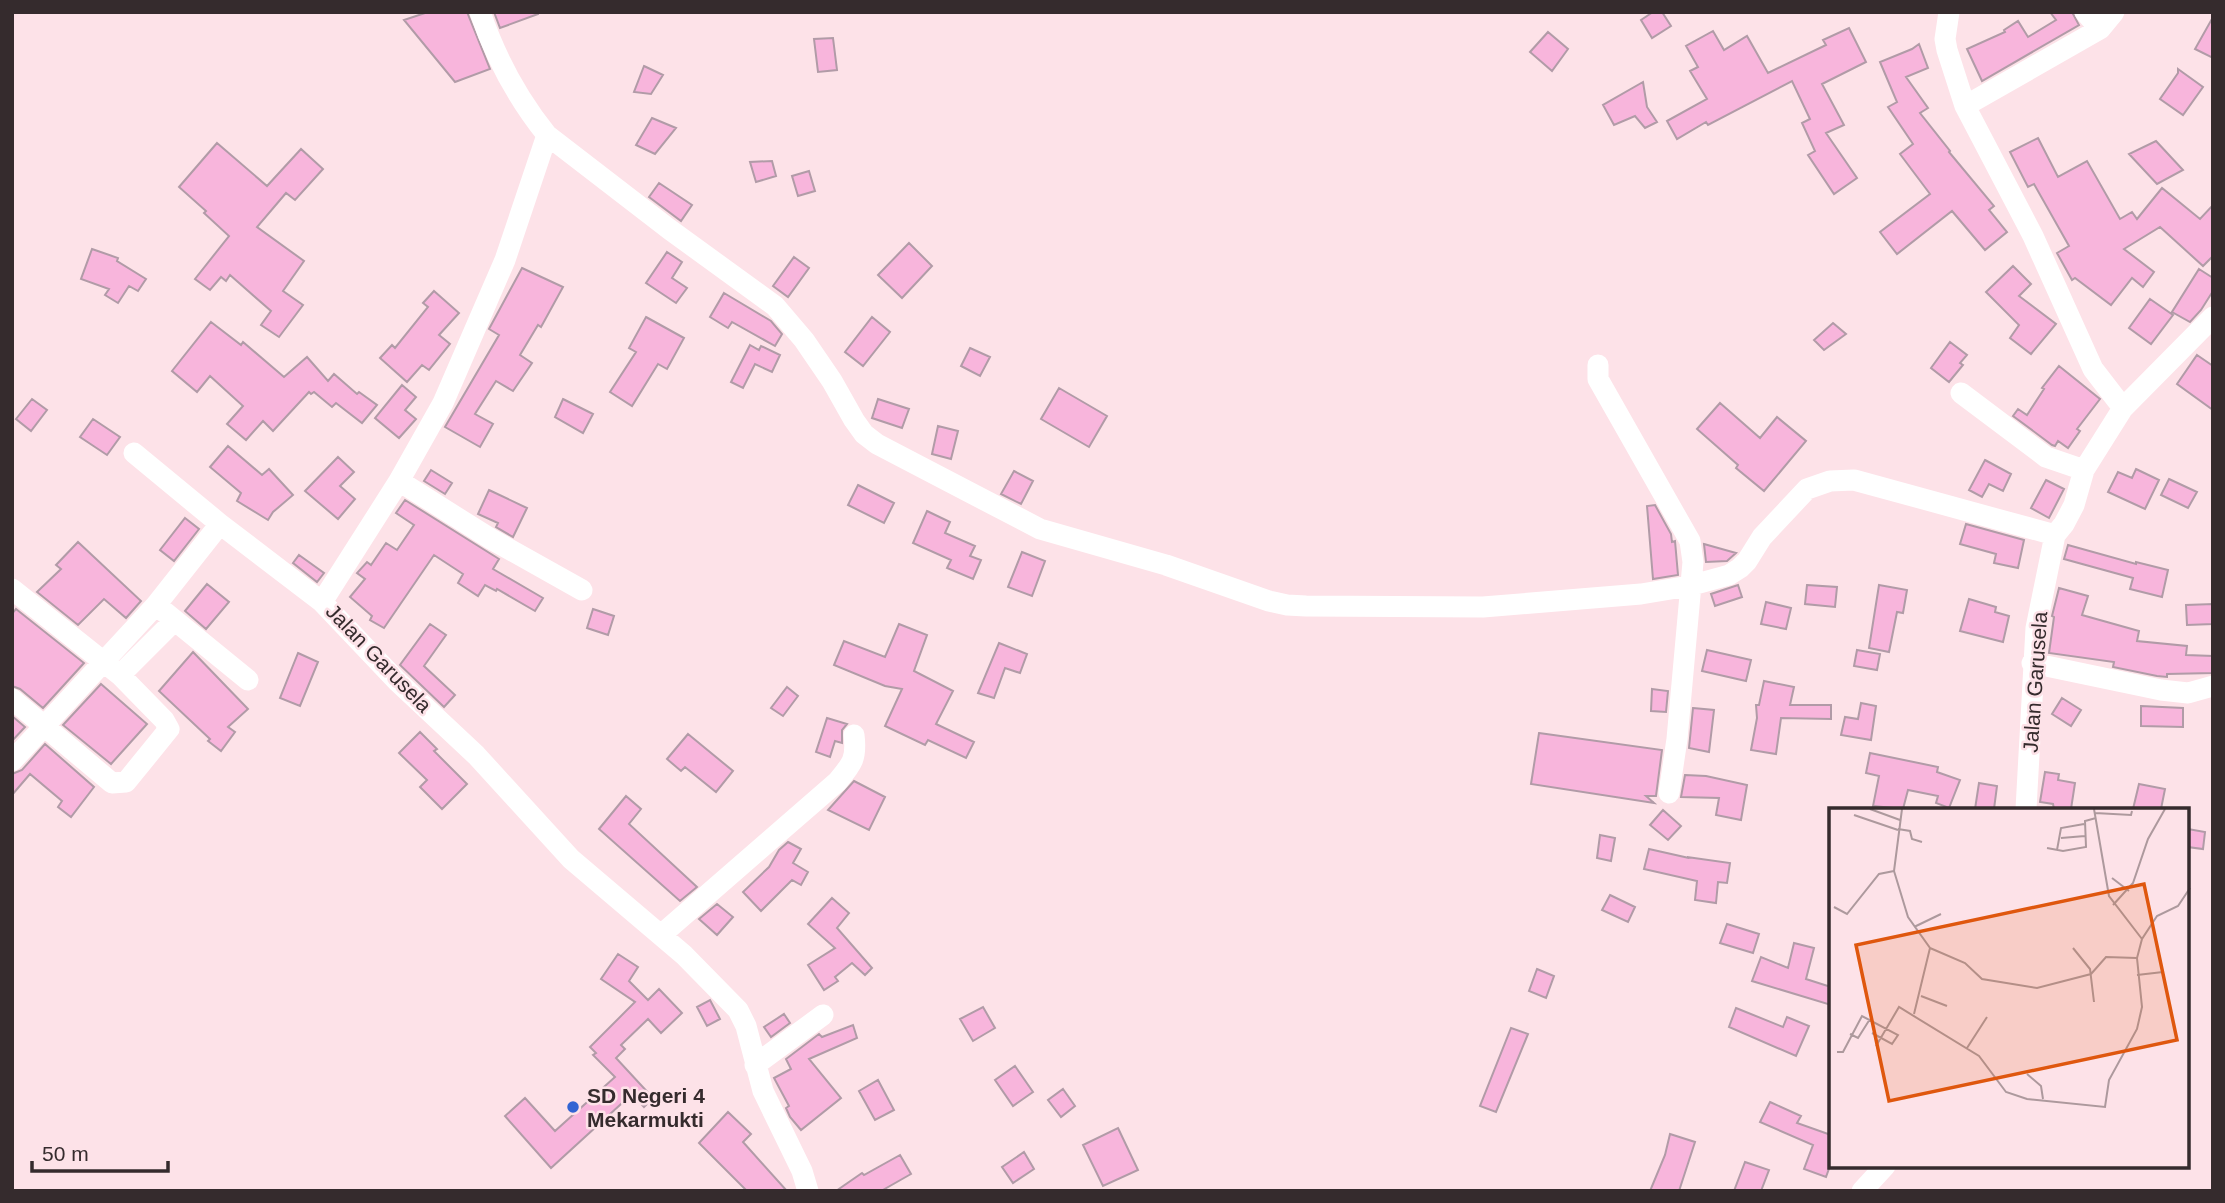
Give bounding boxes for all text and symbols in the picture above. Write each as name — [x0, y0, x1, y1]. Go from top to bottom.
street label: Jalan Garusela — [322, 599, 437, 717]
street label: Jalan Garusela — [2019, 610, 2051, 753]
inset map — [1829, 808, 2190, 1168]
place label: SD Negeri 4 Mekarmukti — [587, 1084, 705, 1131]
marker: SD Negeri 4 Mekarmukti — [565, 1099, 581, 1115]
scale bar — [32, 1130, 168, 1174]
text: 50 m — [42, 1142, 89, 1165]

